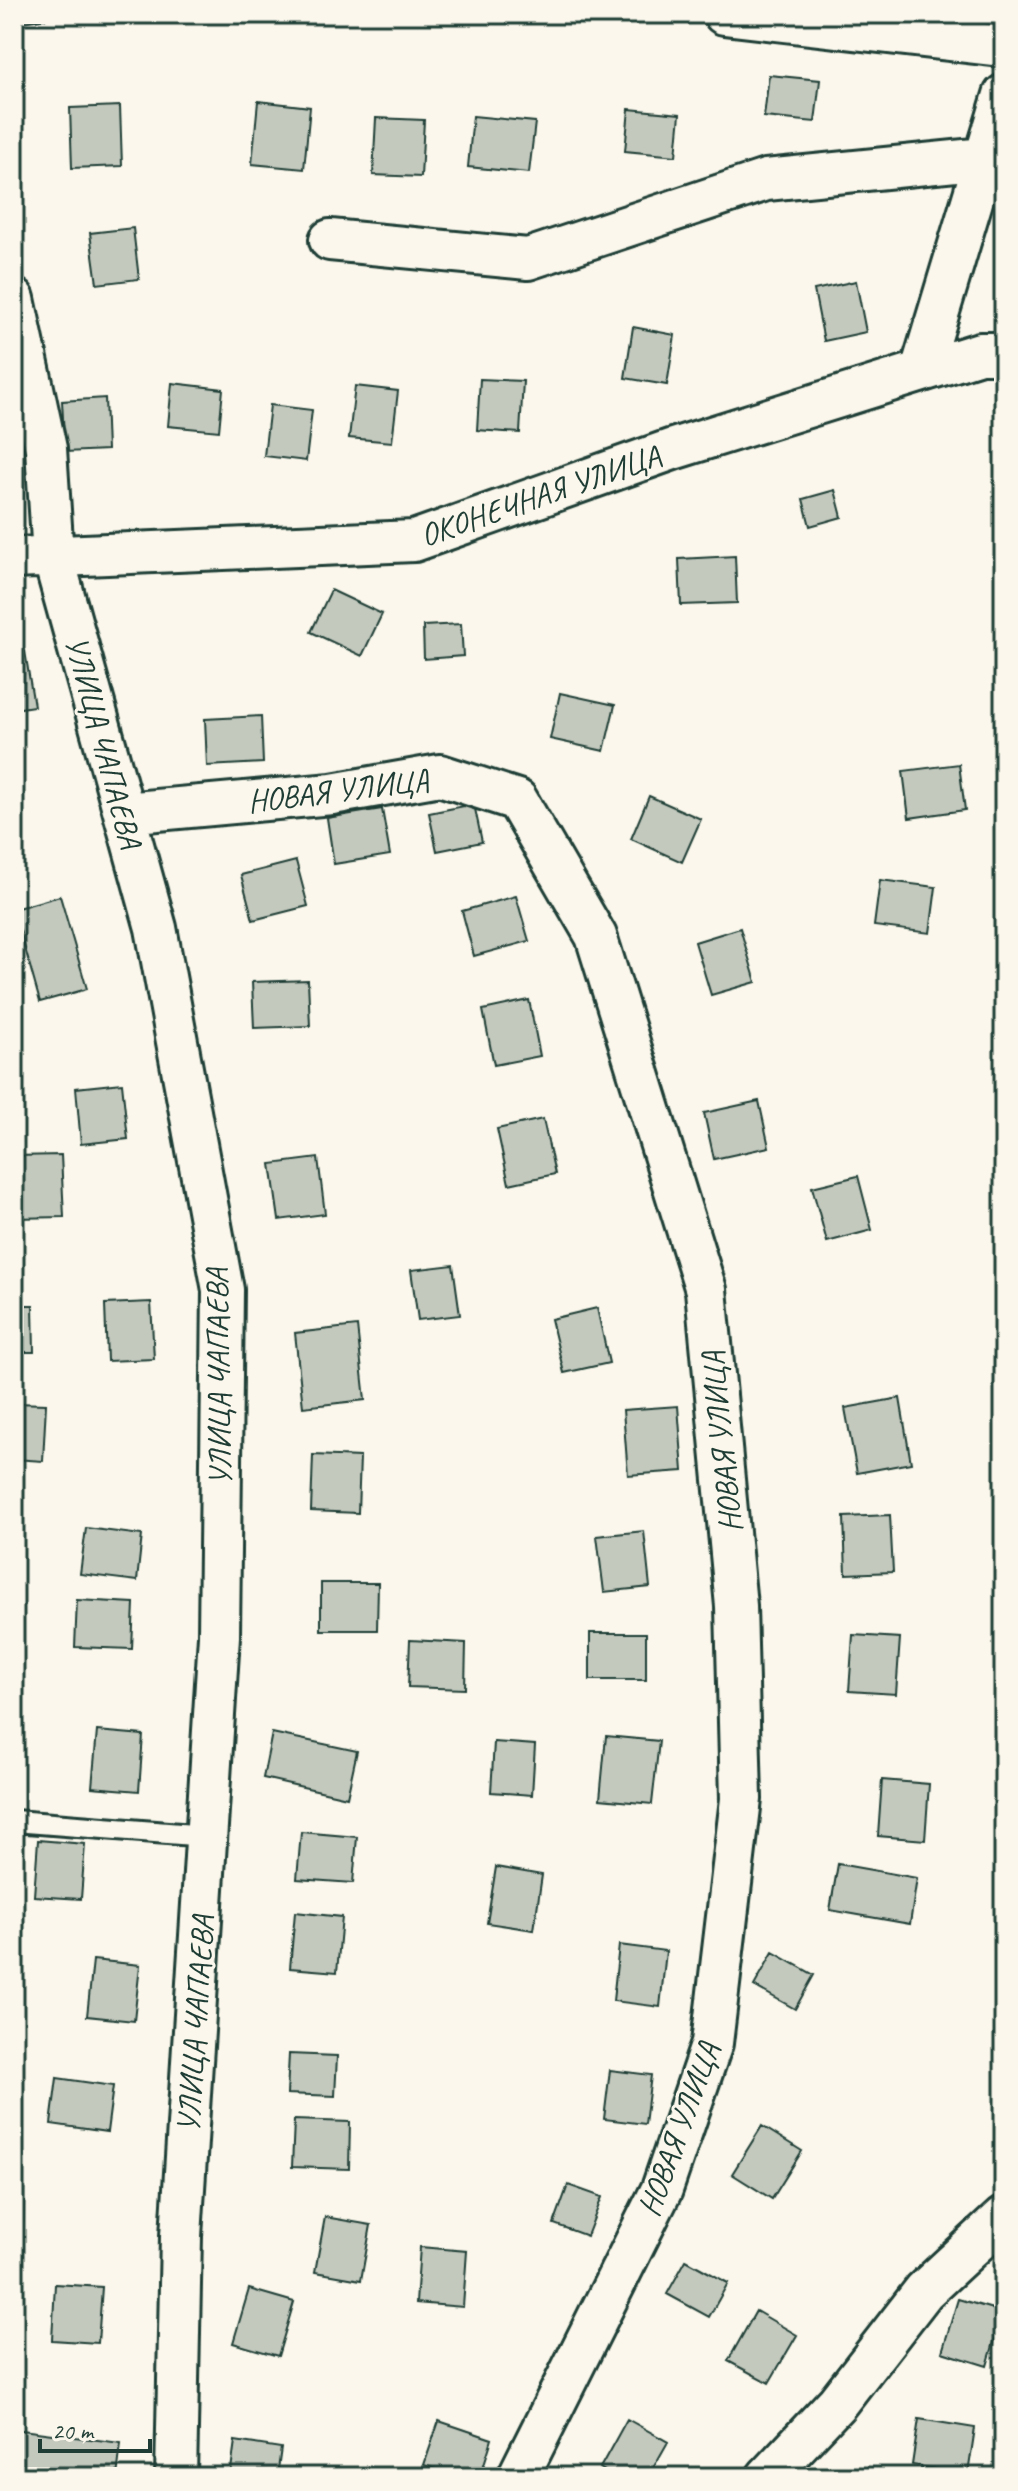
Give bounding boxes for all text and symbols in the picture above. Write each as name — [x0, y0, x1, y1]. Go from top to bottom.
street label: ОКОНЕЧНАЯ УЛИЦА — [415, 435, 667, 556]
street label: УЛИЦА ЧАПАЕВА — [56, 632, 152, 854]
street label: НОВАЯ УЛИЦА — [245, 759, 432, 822]
street label: УЛИЦА ЧАПАЕВА — [196, 1266, 241, 1486]
street label: НОВАЯ УЛИЦА — [691, 1348, 751, 1535]
street label: УЛИЦА ЧАПАЕВА — [167, 1912, 224, 2134]
street label: НОВАЯ УЛИЦА — [628, 2036, 729, 2222]
scale bar — [40, 2403, 150, 2453]
text: 20 m — [52, 2416, 95, 2446]

